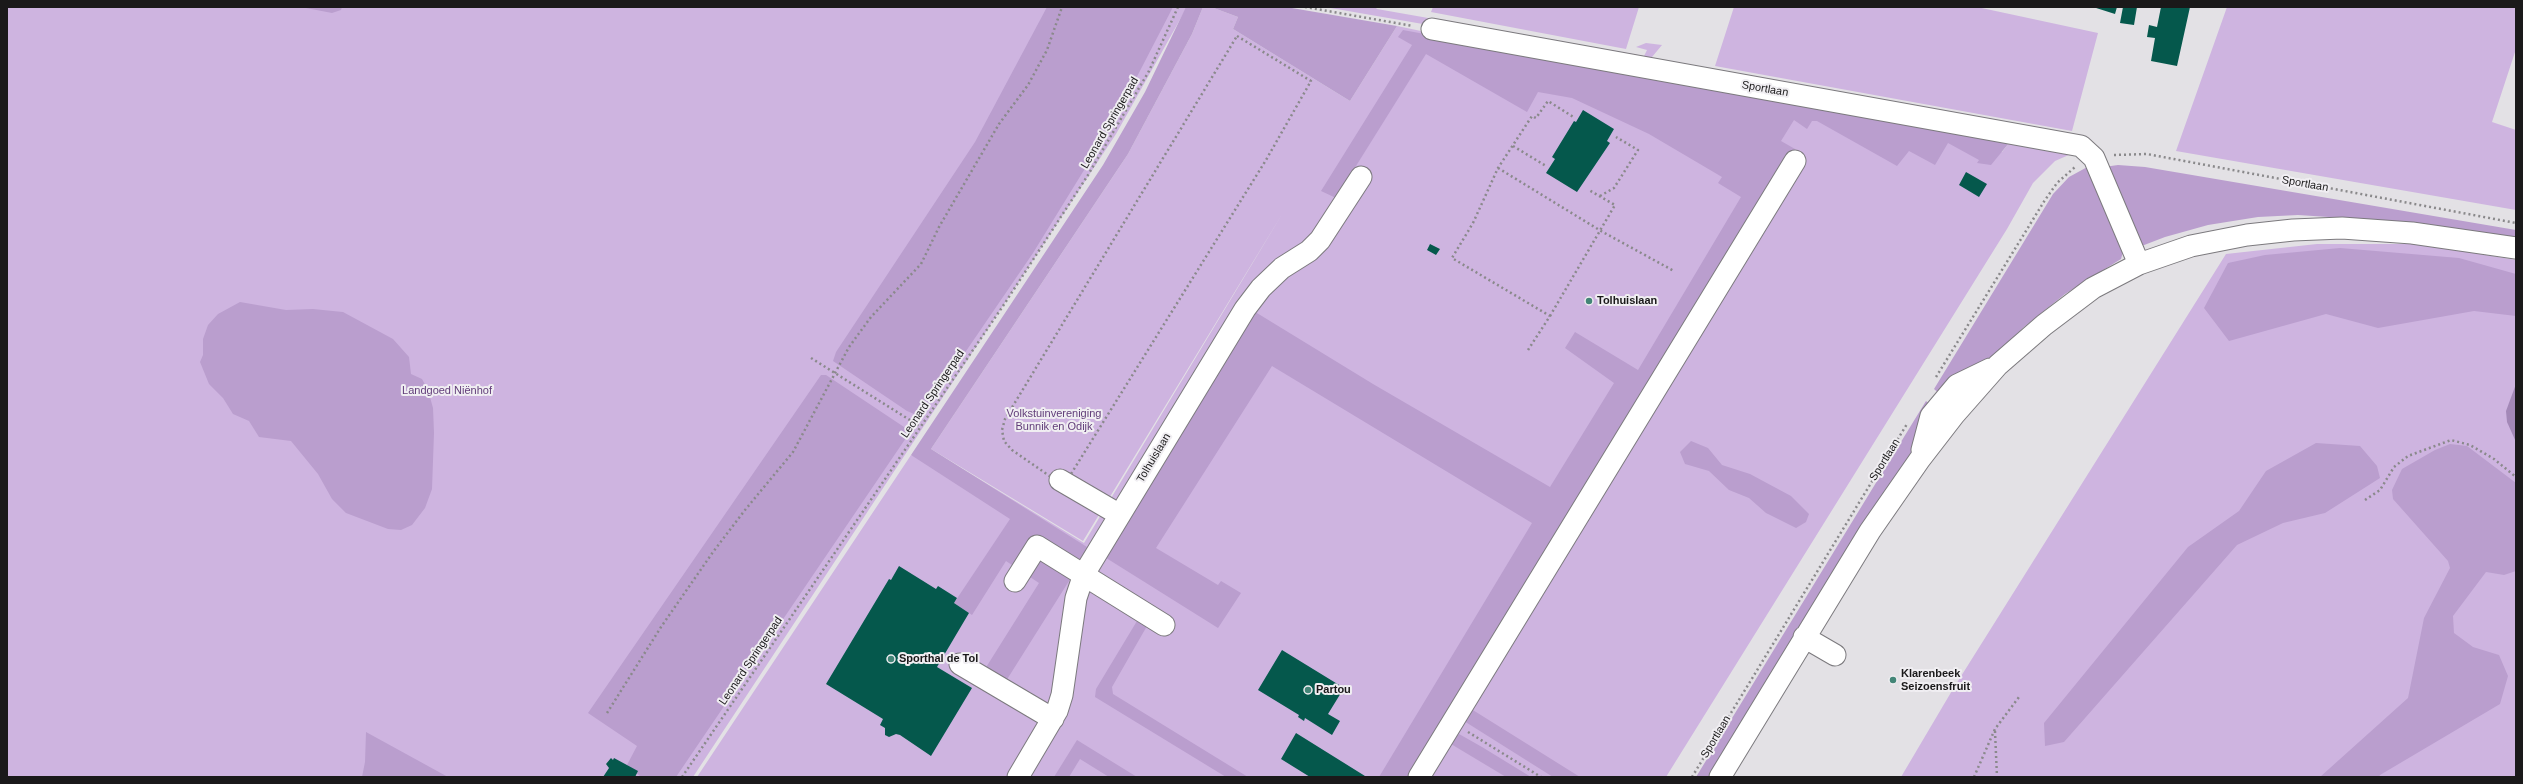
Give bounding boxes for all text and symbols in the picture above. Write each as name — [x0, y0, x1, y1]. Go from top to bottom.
street label: Leonard Springerpad — [1078, 75, 1142, 171]
street label: Sportlaan — [1741, 78, 1789, 100]
street label: Sportlaan — [2281, 173, 2329, 195]
place label: Tolhuislaan — [1597, 294, 1657, 308]
marker: Tolhuislaan — [1584, 296, 1594, 306]
street label: Leonard Springerpad — [899, 347, 967, 441]
park label: Landgoed Niënhof — [402, 384, 492, 398]
park label: Volkstuinvereniging Bunnik en Odijk — [1007, 407, 1101, 433]
street label: Tolhuislaan — [1134, 431, 1174, 485]
street label: Sportlaan — [1867, 437, 1903, 483]
street label: Leonard Springerpad — [717, 614, 785, 708]
place label: Sporthal de Tol — [899, 652, 978, 666]
marker: Sporthal de Tol — [886, 654, 896, 664]
place label: Klarenbeek Seizoensfruit — [1901, 667, 1970, 693]
marker: Klarenbeek Seizoensfruit — [1888, 675, 1898, 685]
place label: Partou — [1316, 683, 1351, 697]
marker: Partou — [1303, 685, 1313, 695]
street label: Sportlaan — [1698, 713, 1734, 761]

